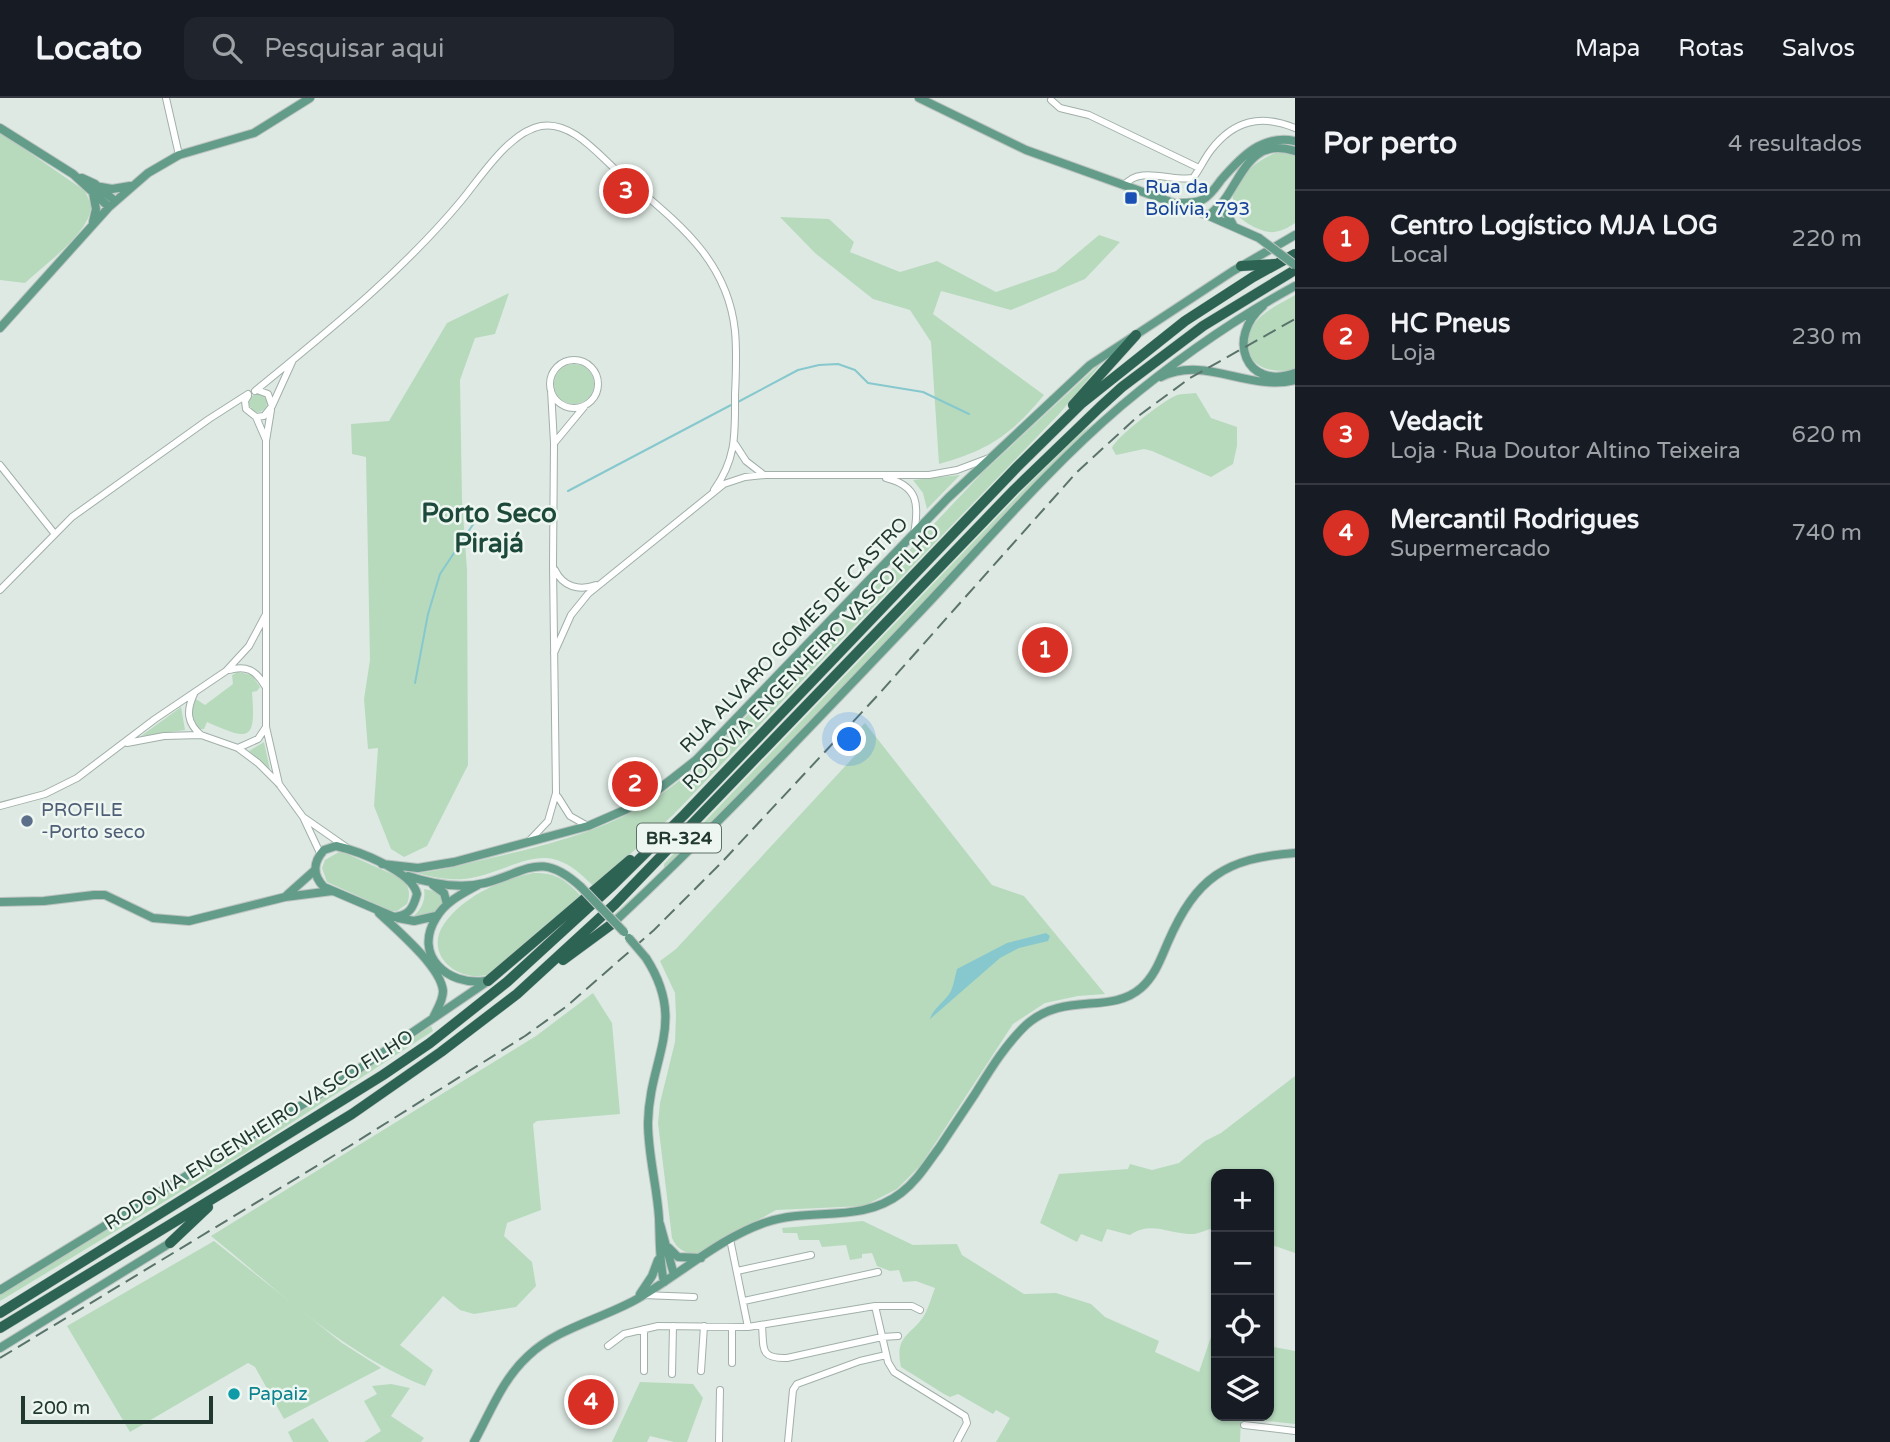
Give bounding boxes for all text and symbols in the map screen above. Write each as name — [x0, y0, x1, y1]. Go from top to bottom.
search box — [184, 17, 674, 80]
text: Locato — [35, 29, 142, 68]
icon: search — [208, 29, 246, 67]
text: Pesquisar aqui — [264, 33, 444, 64]
text: Mapa — [1575, 34, 1640, 63]
text: Rotas — [1678, 34, 1744, 63]
text: Salvos — [1782, 34, 1855, 63]
text: Por perto — [1323, 125, 1457, 162]
text: 4 resultados — [1728, 130, 1862, 158]
pin: 3 — [603, 165, 649, 217]
place label: Rua da Bolívia, 793 — [1145, 176, 1250, 220]
marker: Rua da Bolívia, 793 — [1123, 190, 1139, 206]
text: Centro Logístico MJA LOG — [1390, 210, 1718, 241]
text: 1 — [1339, 225, 1353, 253]
text: 220 m — [1792, 225, 1862, 253]
text: Local — [1390, 241, 1448, 269]
text: HC Pneus — [1390, 308, 1511, 339]
text: 2 — [1339, 323, 1353, 351]
text: 230 m — [1792, 323, 1862, 351]
text: Loja — [1390, 339, 1436, 367]
text: Vedacit — [1390, 406, 1483, 437]
text: 3 — [1339, 421, 1353, 449]
text: 620 m — [1792, 421, 1862, 449]
text: Loja · Rua Doutor Altino Teixeira — [1390, 437, 1741, 465]
district label: Porto Seco Pirajá — [421, 498, 557, 559]
text: Mercantil Rodrigues — [1390, 504, 1639, 535]
street label: RUA ALVARO GOMES DE CASTRO — [675, 513, 913, 757]
text: 4 — [1339, 519, 1353, 547]
text: 740 m — [1792, 519, 1862, 547]
street label: RODOVIA ENGENHEIRO VASCO FILHO — [678, 520, 944, 794]
text: Supermercado — [1390, 535, 1551, 563]
pin: 1 — [1022, 624, 1068, 676]
your location — [832, 722, 866, 756]
pin: 2 — [612, 758, 658, 810]
place label: PROFILE -Porto seco — [41, 799, 145, 843]
marker: PROFILE -Porto seco — [19, 813, 35, 829]
road number: BR-324 — [637, 824, 721, 852]
street label: RODOVIA ENGENHEIRO VASCO FILHO — [100, 1025, 418, 1235]
map controls — [1211, 1169, 1274, 1421]
button: + — [1211, 1169, 1274, 1232]
button: − — [1211, 1232, 1274, 1295]
button: locate — [1211, 1295, 1274, 1358]
button: layers — [1211, 1358, 1274, 1421]
pin: 4 — [568, 1376, 614, 1428]
place label: Papaiz — [248, 1383, 308, 1405]
marker: Papaiz — [226, 1386, 242, 1402]
scale bar — [21, 1393, 214, 1425]
text: 200 m — [32, 1397, 90, 1419]

